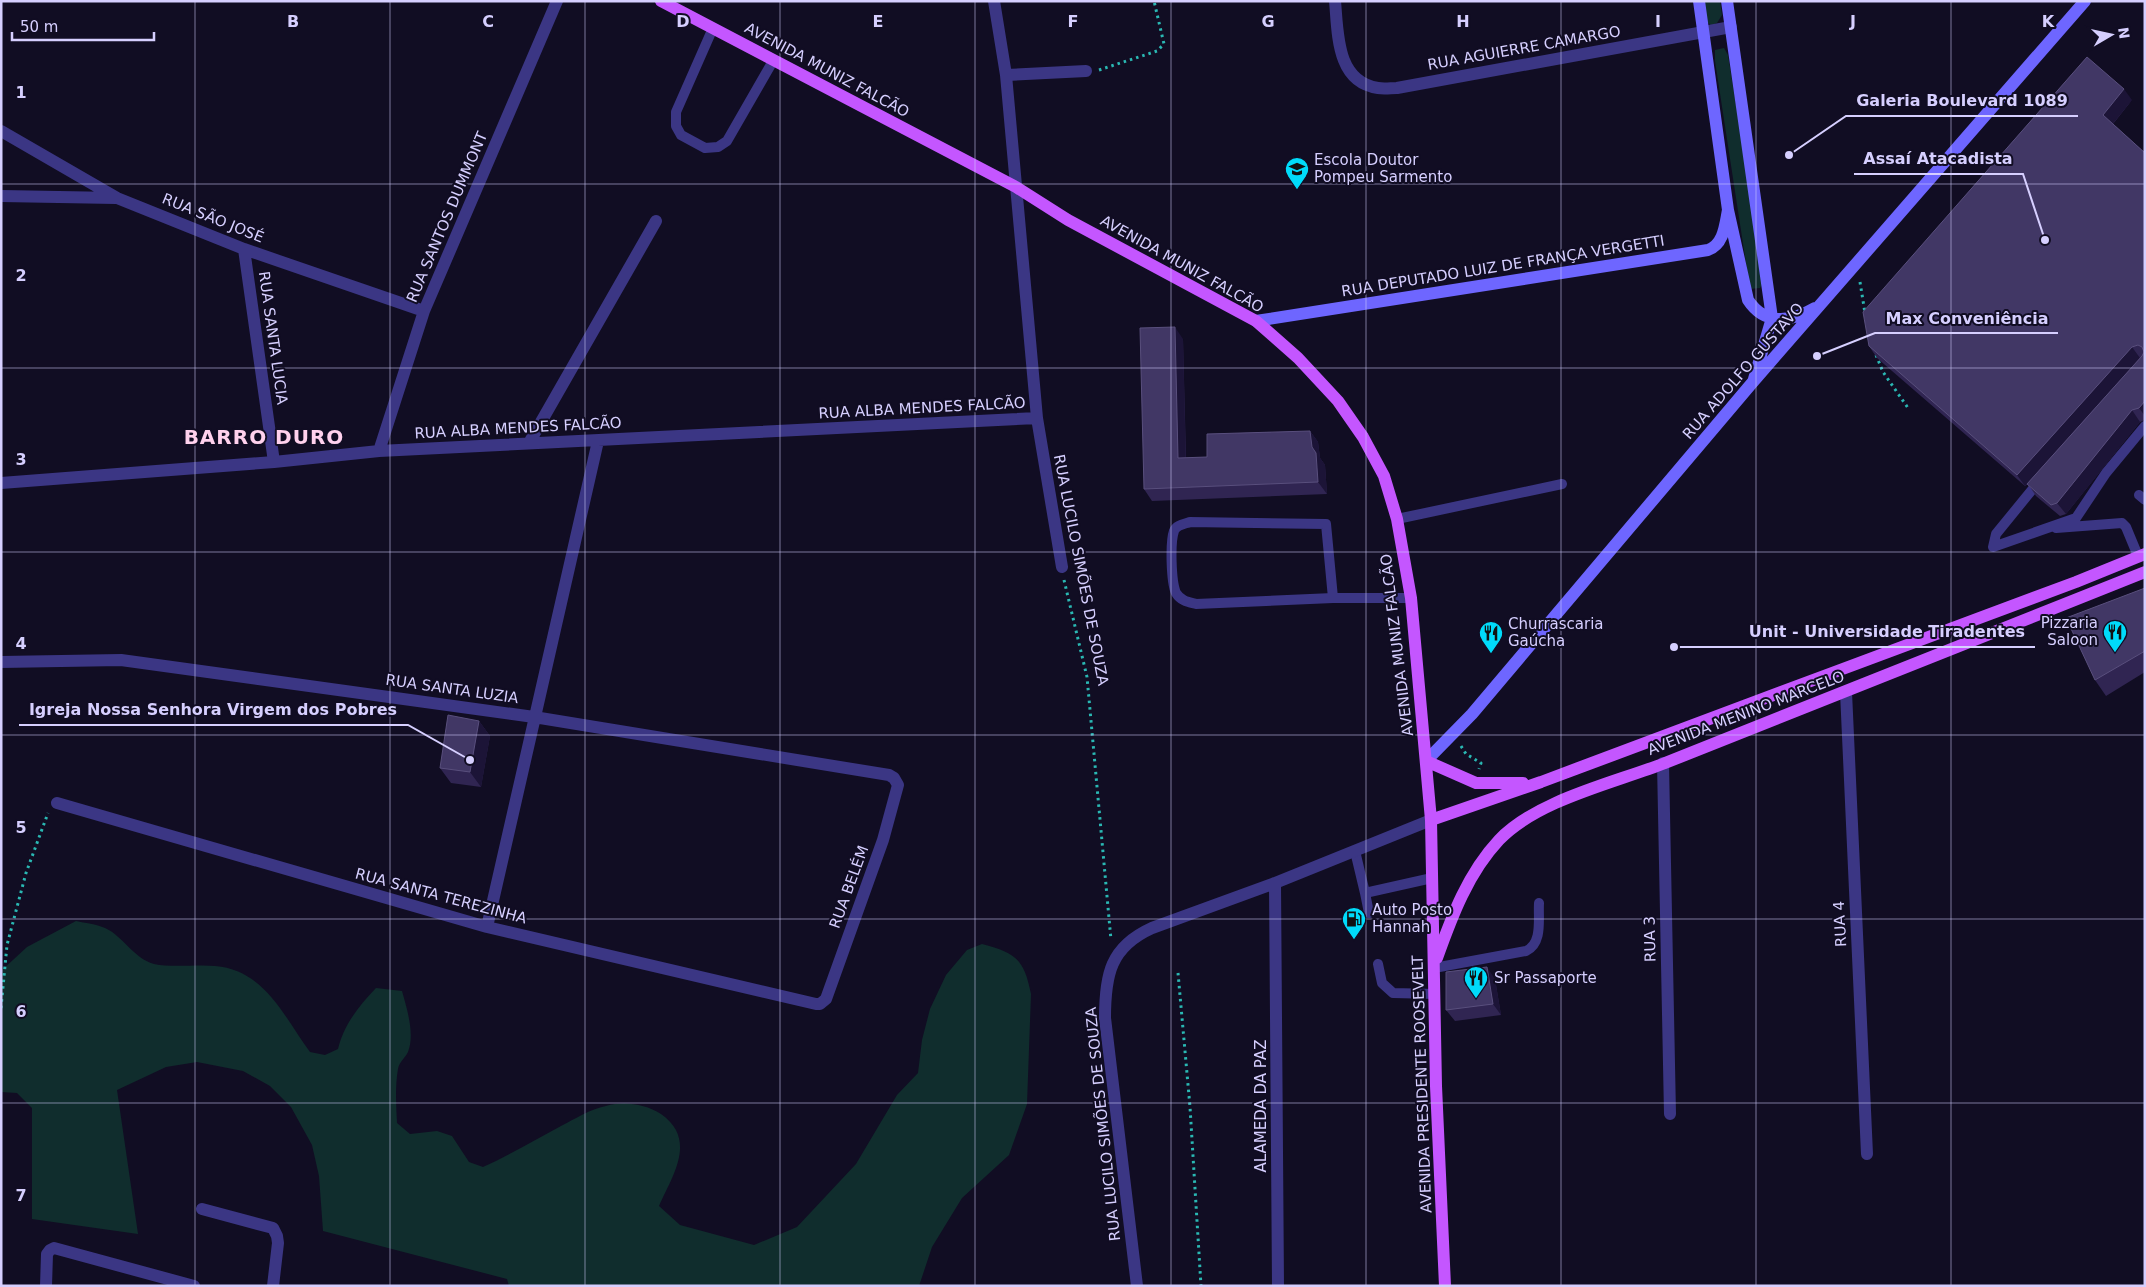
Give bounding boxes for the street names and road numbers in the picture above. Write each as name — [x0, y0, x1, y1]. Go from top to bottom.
street label: AVENIDA MUNIZ FALCÃO — [742, 19, 912, 121]
street label: RUA AGUIERRE CAMARGO — [1426, 22, 1622, 74]
street label: RUA SANTOS DUMMONT — [403, 128, 491, 305]
street label: RUA SÃO JOSÉ — [160, 188, 267, 247]
street label: AVENIDA MUNIZ FALCÃO — [1097, 211, 1267, 316]
street label: RUA DEPUTADO LUIZ DE FRANÇA VERGETTI — [1340, 232, 1666, 300]
street label: RUA SANTA LUCIA — [255, 270, 291, 407]
street label: RUA ADOLFO GUSTAVO — [1679, 299, 1807, 443]
street label: RUA ALBA MENDES FALCÃO — [818, 393, 1026, 422]
street label: RUA ALBA MENDES FALCÃO — [414, 413, 622, 442]
street label: RUA LUCILO SIMÕES DE SOUZA — [1050, 453, 1113, 688]
street label: AVENIDA MUNIZ FALCÃO — [1376, 553, 1417, 737]
street label: AVENIDA MENINO MARCELO — [1645, 667, 1847, 759]
street label: RUA SANTA LUZIA — [384, 671, 520, 707]
street label: RUA BELÉM — [825, 843, 872, 931]
street label: RUA SANTA TEREZINHA — [353, 864, 529, 928]
street label: RUA 4 — [1830, 901, 1850, 947]
street label: RUA 3 — [1641, 916, 1659, 962]
street label: AVENIDA PRESIDENTE ROOSEVELT — [1408, 954, 1435, 1213]
street label: RUA LUCILO SIMÕES DE SOUZA — [1081, 1005, 1124, 1242]
street label: ALAMEDA DA PAZ — [1252, 1040, 1270, 1172]

